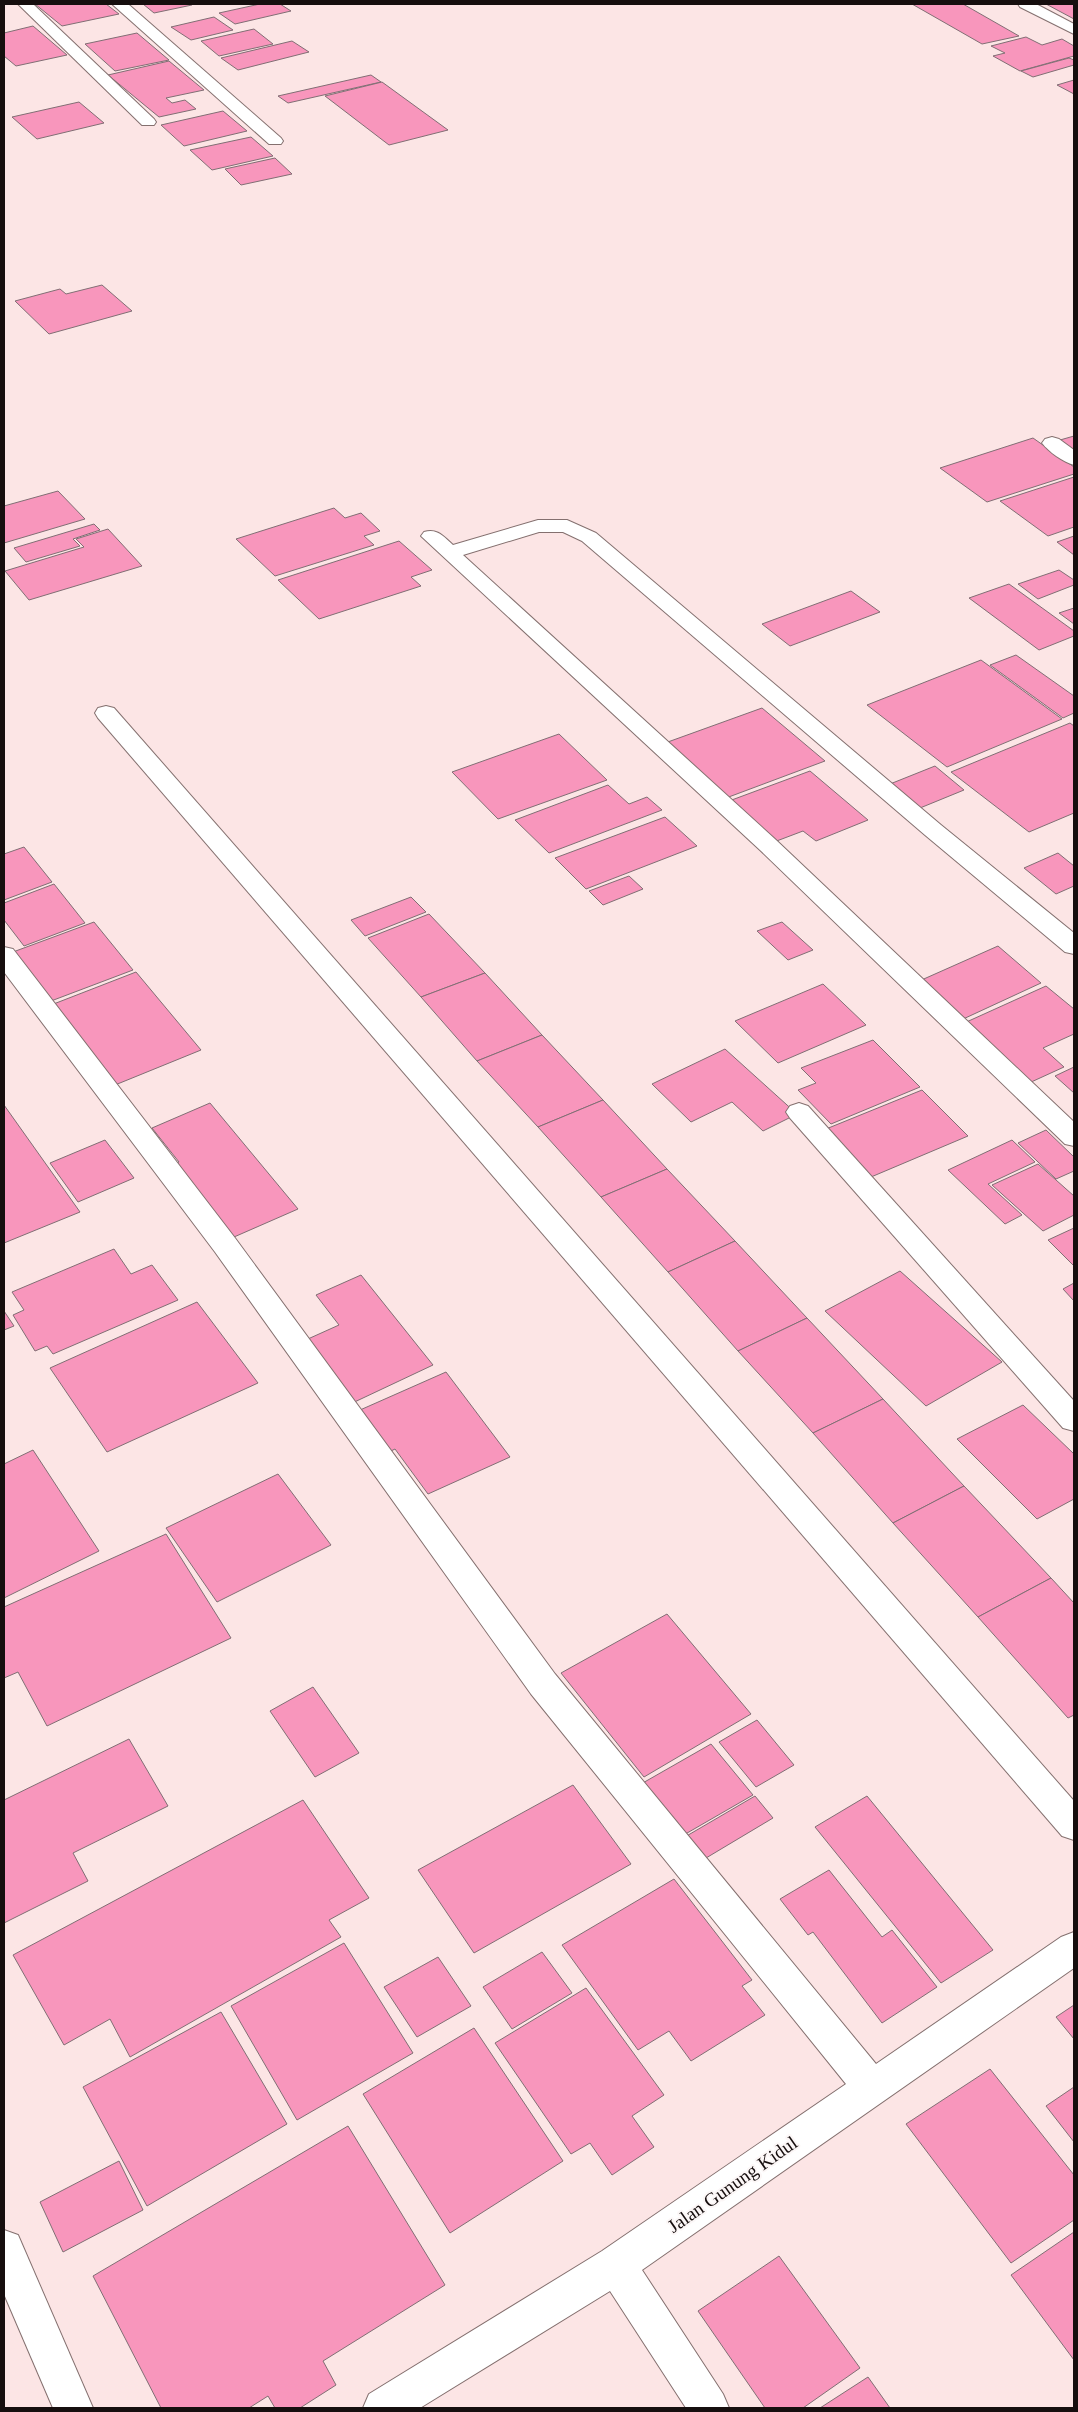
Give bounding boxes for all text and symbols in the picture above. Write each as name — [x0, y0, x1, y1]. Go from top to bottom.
street label: Jalan Gunung Kidul — [664, 2132, 801, 2237]

